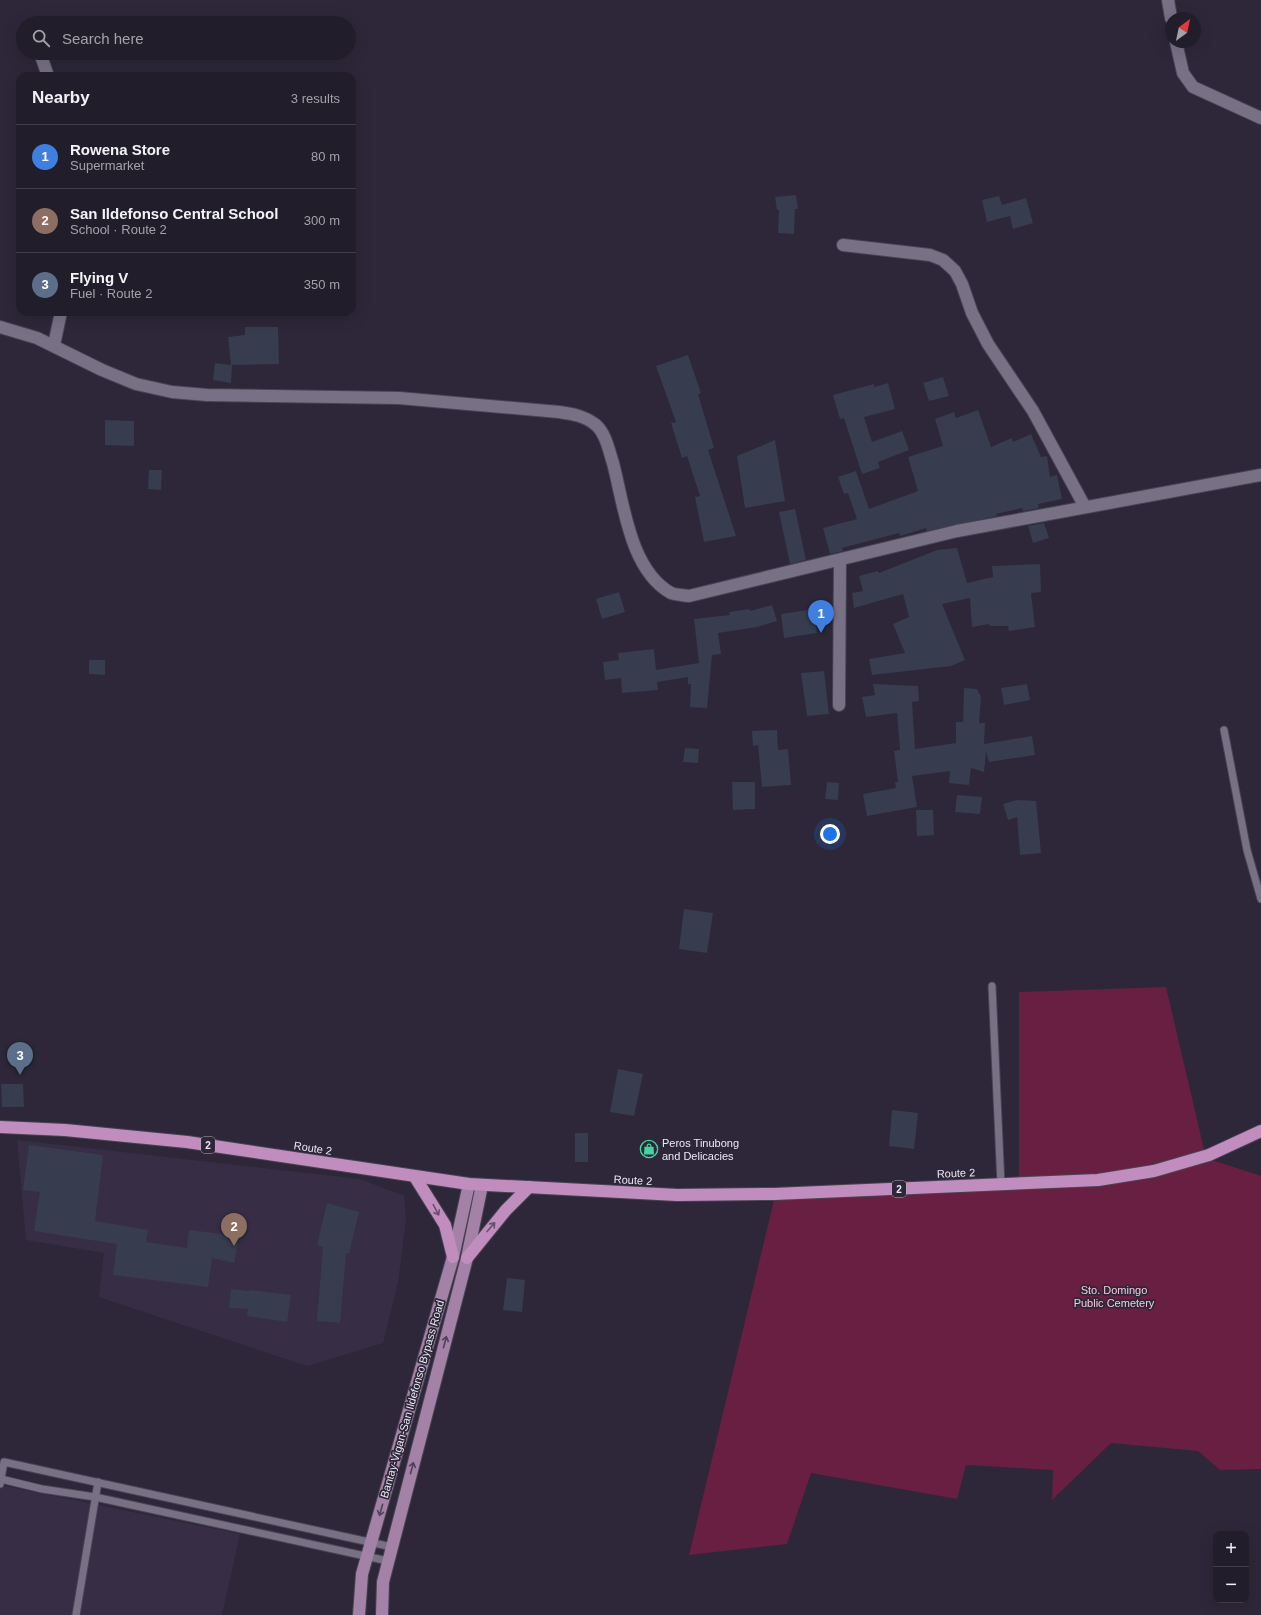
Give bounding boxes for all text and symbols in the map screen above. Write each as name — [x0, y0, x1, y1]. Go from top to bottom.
north arrow — [1165, 12, 1201, 48]
search box — [16, 16, 356, 60]
icon: search — [30, 27, 52, 49]
text: Search here — [62, 30, 144, 47]
text: Nearby — [32, 88, 90, 107]
text: 3 results — [291, 91, 340, 106]
text: Rowena Store — [70, 141, 170, 158]
text: 1 — [41, 149, 49, 164]
text: 80 m — [311, 149, 340, 164]
text: Supermarket — [70, 158, 144, 173]
text: San Ildefonso Central School — [70, 205, 278, 222]
text: 2 — [41, 213, 49, 228]
text: 300 m — [304, 213, 340, 228]
text: School · Route 2 — [70, 222, 167, 237]
text: Flying V — [70, 269, 128, 286]
text: 3 — [41, 277, 49, 292]
text: 350 m — [304, 277, 340, 292]
text: Fuel · Route 2 — [70, 286, 152, 301]
pin: 1 — [808, 600, 834, 633]
your location — [820, 824, 840, 844]
pin: 3 — [7, 1042, 33, 1075]
road number: 2 — [201, 1137, 215, 1153]
place label: Peros Tinubong and Delicacies — [662, 1137, 739, 1162]
street label: Route 2 — [293, 1139, 333, 1157]
shop icon: Peros Tinubong and Delicacies — [639, 1139, 659, 1159]
street label: Route 2 — [937, 1166, 975, 1180]
street label: Route 2 — [613, 1173, 653, 1187]
road number: 2 — [892, 1181, 906, 1197]
one-way arrow — [433, 1203, 441, 1215]
pin: 2 — [221, 1213, 247, 1246]
one-way arrow — [487, 1222, 496, 1232]
park label: Sto. Domingo Public Cemetery — [1074, 1284, 1155, 1309]
street label: Bantay-Vigan-San Ildefonso Bypass Road — [378, 1299, 446, 1499]
one-way arrow — [442, 1336, 449, 1349]
one-way arrow — [409, 1462, 417, 1475]
one-way arrow — [376, 1504, 384, 1517]
map controls — [1213, 1531, 1249, 1603]
button: + — [1213, 1531, 1249, 1567]
button: − — [1213, 1567, 1249, 1603]

